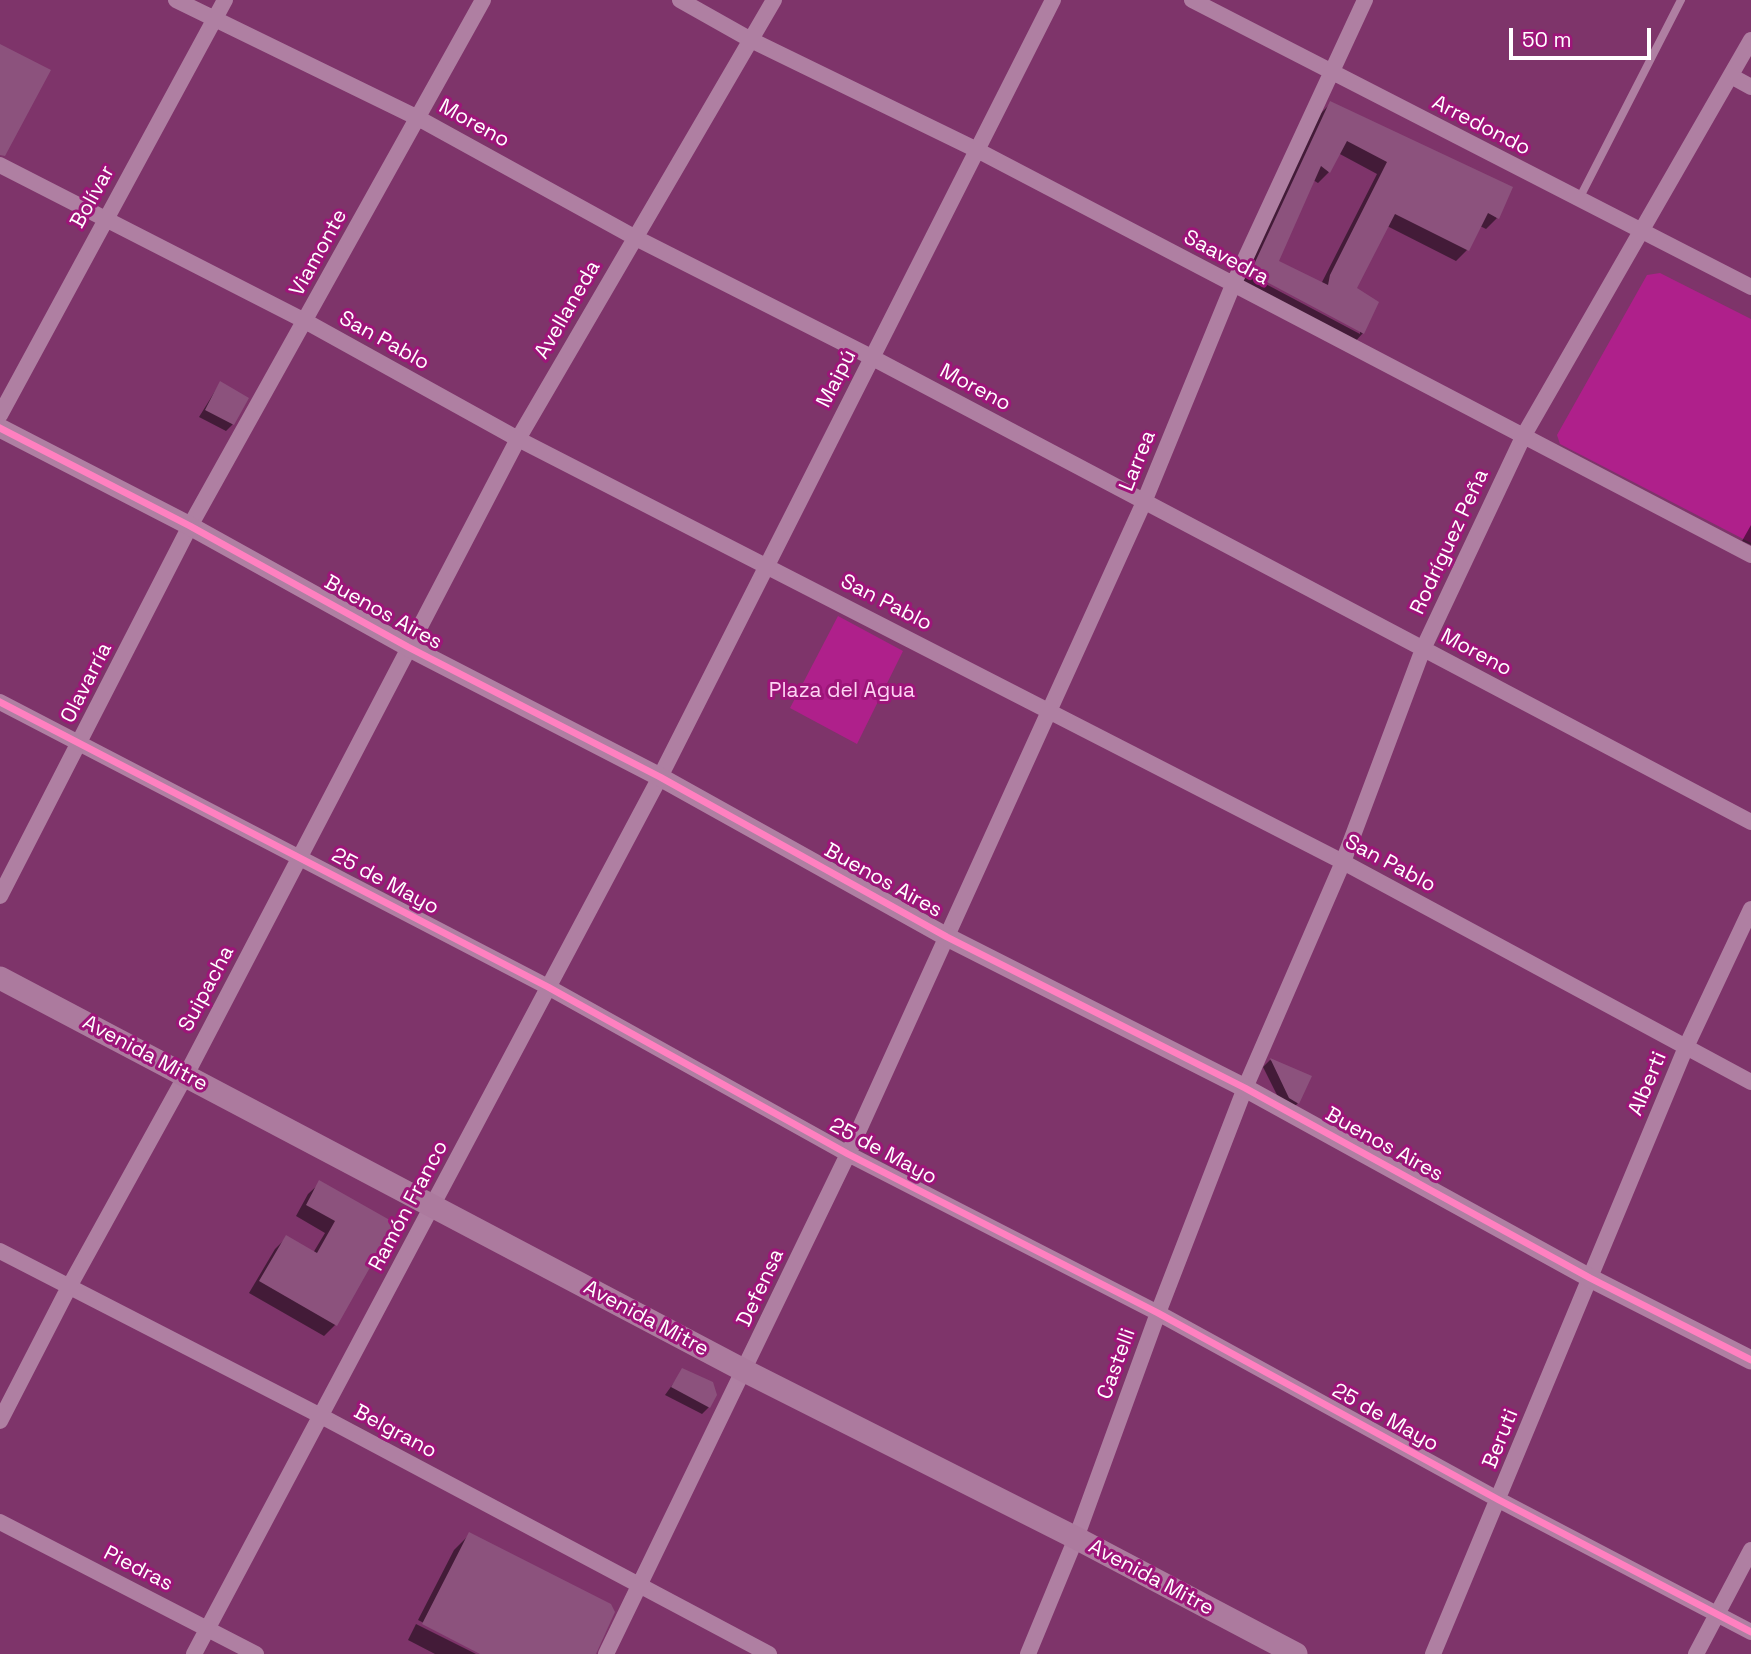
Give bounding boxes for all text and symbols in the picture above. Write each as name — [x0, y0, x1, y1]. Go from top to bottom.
scale bar — [1513, 14, 1655, 58]
text: 50 m — [1522, 26, 1572, 53]
street label: Arredondo — [1428, 90, 1534, 162]
street label: Moreno — [434, 94, 514, 154]
street label: Bolívar — [65, 161, 121, 233]
street label: Viamonte — [285, 205, 353, 301]
street label: Saavedra — [1179, 225, 1273, 291]
street label: Avellaneda — [530, 256, 606, 364]
street label: San Pablo — [334, 306, 434, 376]
street label: Maipú — [812, 346, 862, 412]
street label: Moreno — [935, 359, 1015, 417]
street label: Larrea — [1114, 427, 1162, 495]
street label: Rodríguez Peña — [1405, 465, 1495, 619]
street label: San Pablo — [836, 569, 936, 637]
street label: Buenos Aires — [320, 570, 446, 656]
street label: Moreno — [1436, 624, 1516, 682]
street label: Olavarría — [56, 639, 118, 727]
park label: Plaza del Agua — [769, 678, 915, 704]
street label: San Pablo — [1340, 830, 1440, 898]
street label: Buenos Aires — [820, 838, 946, 924]
street label: 25 de Mayo — [327, 843, 443, 921]
street label: Suipacha — [174, 942, 240, 1036]
street label: Avenida Mitre — [78, 1010, 212, 1098]
street label: Alberti — [1623, 1048, 1673, 1120]
street label: Buenos Aires — [1321, 1102, 1447, 1188]
street label: 25 de Mayo — [825, 1113, 941, 1191]
street label: Ramón Franco — [364, 1137, 454, 1275]
street label: Defensa — [732, 1245, 790, 1331]
street label: Avenida Mitre — [579, 1275, 713, 1363]
street label: Castelli — [1093, 1325, 1141, 1403]
street label: 25 de Mayo — [1327, 1378, 1443, 1458]
street label: Belgrano — [349, 1400, 441, 1464]
street label: Beruti — [1478, 1406, 1524, 1472]
street label: Avenida Mitre — [1084, 1534, 1218, 1622]
street label: Piedras — [99, 1541, 177, 1597]

